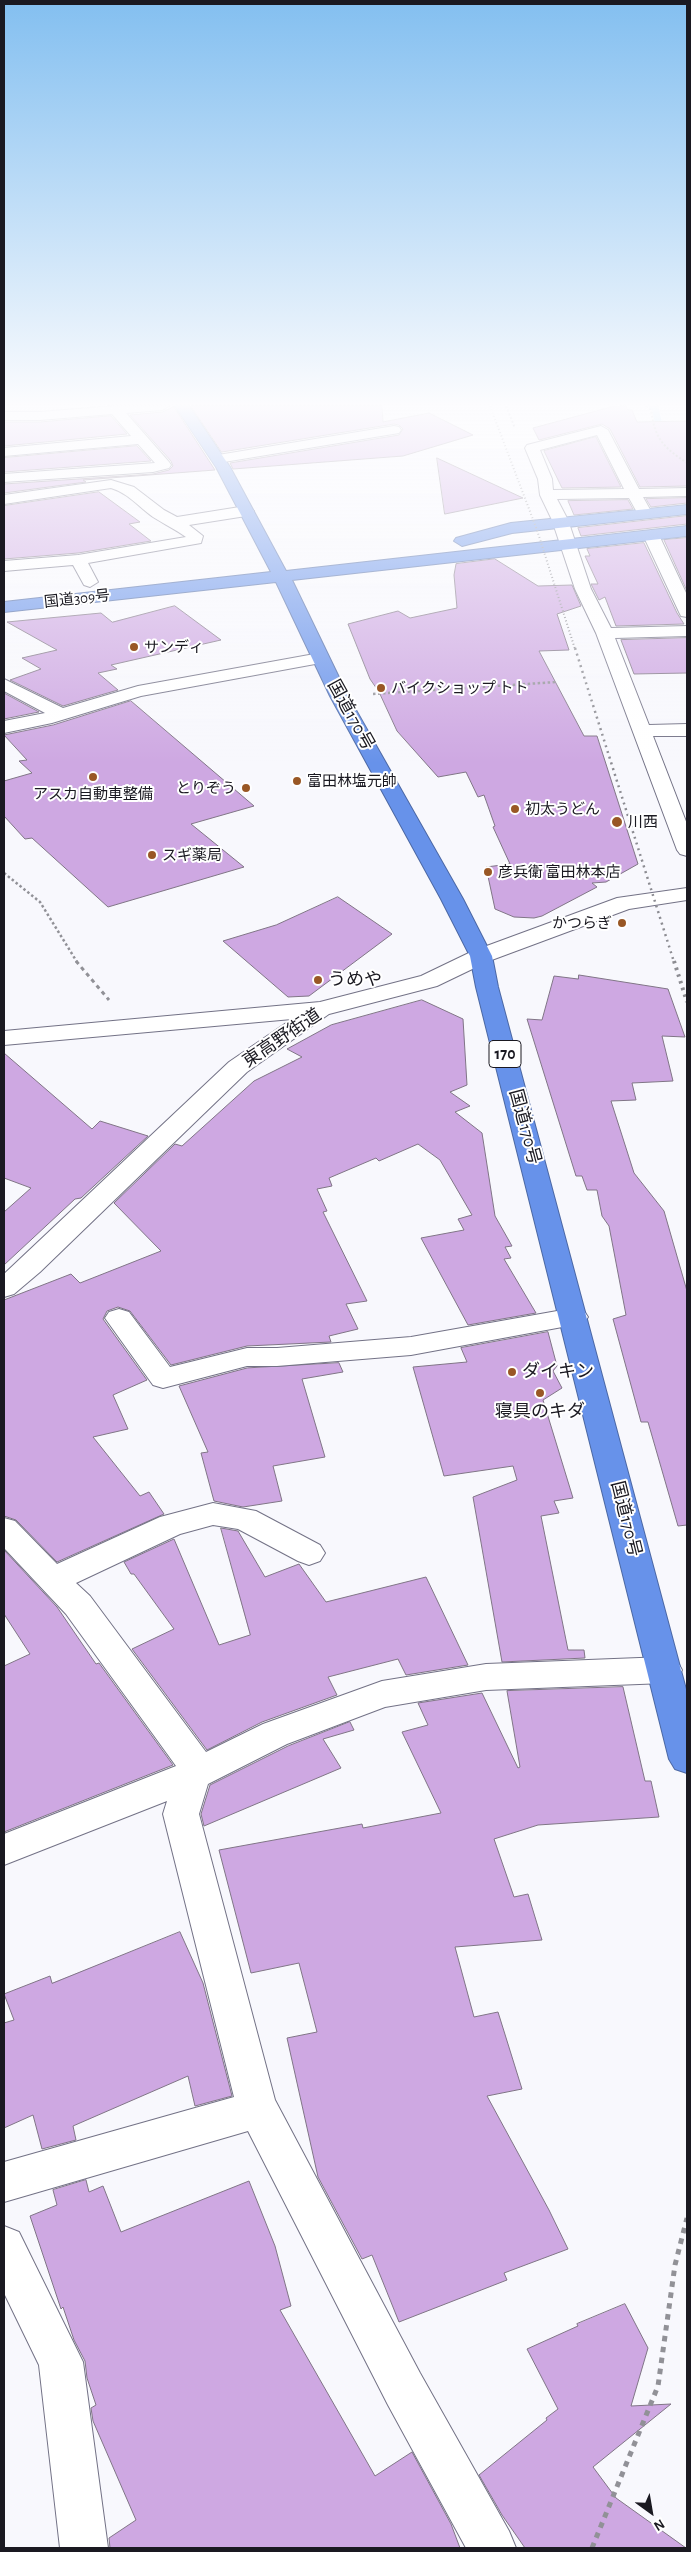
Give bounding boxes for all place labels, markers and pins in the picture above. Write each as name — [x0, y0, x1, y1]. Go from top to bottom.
place label: サンディ — [144, 638, 204, 656]
marker: サンディ — [128, 641, 140, 653]
place label: バイクショップ トト — [391, 679, 528, 697]
marker: バイクショップ トト — [375, 682, 387, 694]
marker: アスカ自動車整備 — [87, 771, 99, 783]
place label: 富田林塩元帥 — [307, 772, 397, 790]
marker: 富田林塩元帥 — [291, 775, 303, 787]
place label: とりぞう — [176, 779, 236, 797]
marker: とりぞう — [240, 782, 252, 794]
place label: アスカ自動車整備 — [33, 785, 153, 803]
place label: 初太うどん — [525, 800, 600, 818]
marker: 初太うどん — [509, 803, 521, 815]
place label: 川西 — [628, 813, 658, 831]
marker: 川西 — [610, 815, 624, 829]
place label: スギ薬局 — [162, 846, 222, 864]
marker: スギ薬局 — [146, 849, 158, 861]
place label: 彦兵衛 富田林本店 — [498, 863, 620, 881]
marker: 彦兵衛 富田林本店 — [482, 866, 494, 878]
place label: かつらぎ — [552, 914, 612, 932]
marker: かつらぎ — [616, 917, 628, 929]
place label: うめや — [328, 969, 382, 991]
marker: うめや — [312, 974, 324, 986]
place label: ダイキン — [522, 1361, 594, 1383]
marker: ダイキン — [506, 1366, 518, 1378]
marker: 寝具のキダ — [534, 1387, 546, 1399]
place label: 寝具のキダ — [495, 1401, 585, 1423]

